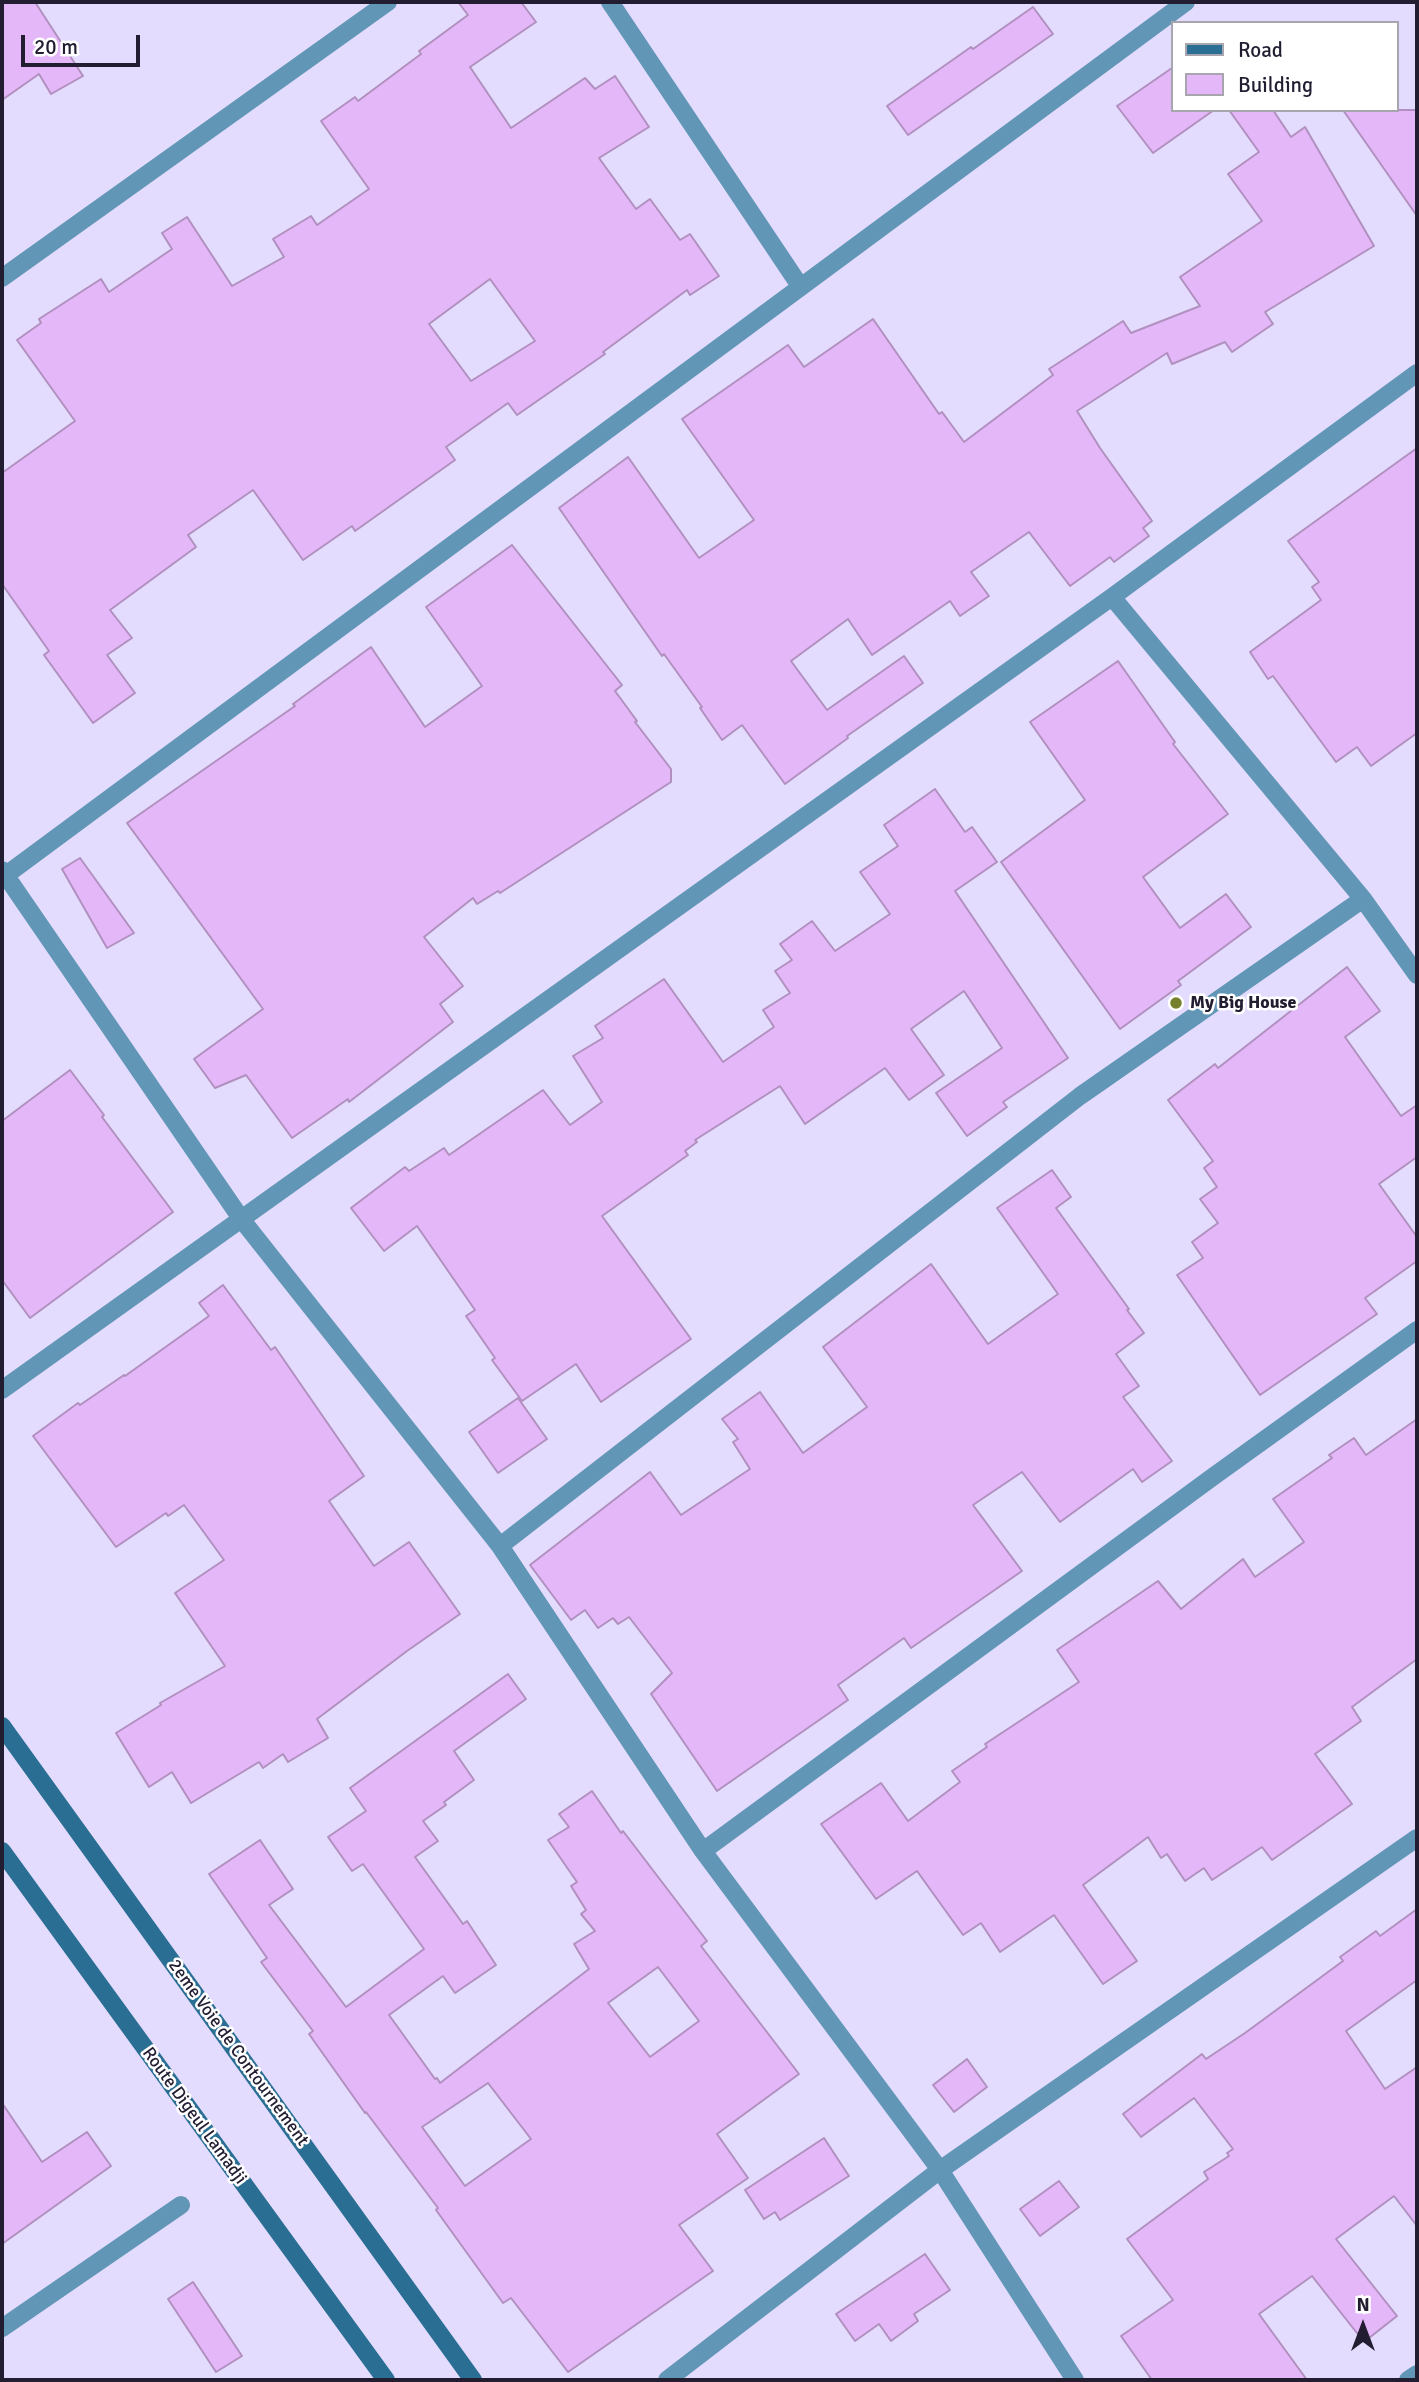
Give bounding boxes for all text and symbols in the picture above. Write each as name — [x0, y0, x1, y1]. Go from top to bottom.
scale bar — [24, 21, 144, 65]
legend — [1170, 21, 1398, 112]
text: 20 m — [34, 34, 78, 60]
text: Road — [1238, 37, 1283, 63]
text: Building — [1238, 72, 1313, 98]
place label: My Big House — [1190, 992, 1296, 1014]
marker: My Big House — [1168, 995, 1184, 1011]
street label: 2eme Voie de Contournement — [163, 1955, 313, 2151]
street label: Route Digeul Lamadji — [137, 2043, 251, 2189]
north arrow — [1328, 2291, 1398, 2361]
text: N — [1356, 2293, 1370, 2317]

